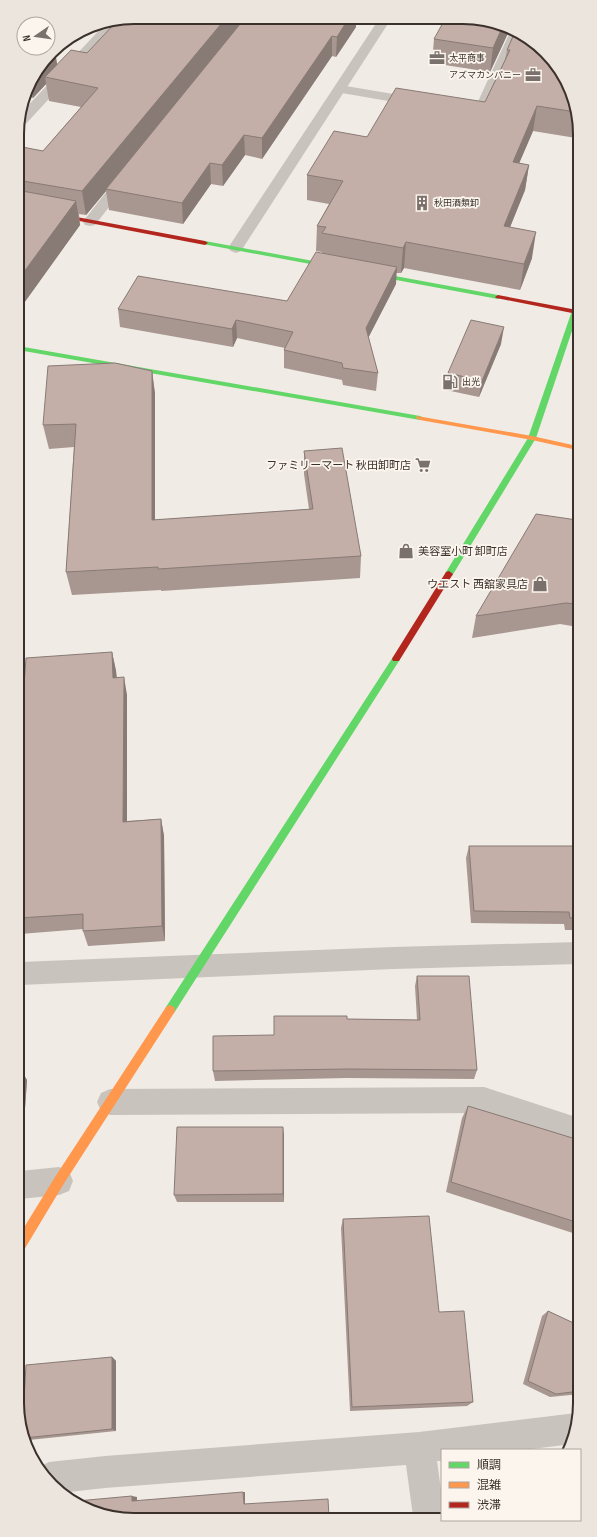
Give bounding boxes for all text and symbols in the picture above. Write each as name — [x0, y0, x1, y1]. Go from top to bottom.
north arrow — [16, 16, 56, 56]
text: N — [20, 34, 34, 42]
office icon: 太平商事 — [428, 49, 446, 67]
place label: 太平商事 — [449, 53, 485, 64]
office icon: アズマカンパニー — [524, 66, 542, 84]
place label: アズマカンパニー — [449, 70, 521, 81]
building icon: 秋田酒類卸 — [413, 194, 431, 212]
place label: 秋田酒類卸 — [434, 198, 479, 209]
fuel station icon: 出光 — [441, 373, 459, 391]
place label: 出光 — [462, 377, 480, 388]
supermarket icon: ファミリーマート 秋田卸町店 — [414, 456, 432, 474]
place label: ファミリーマート 秋田卸町店 — [266, 459, 411, 472]
shop icon: 美容室小町 卸町店 — [397, 542, 415, 560]
place label: 美容室小町 卸町店 — [418, 545, 508, 558]
shop icon: ウエスト 西舘家具店 — [531, 575, 549, 593]
place label: ウエスト 西舘家具店 — [427, 578, 528, 591]
legend — [441, 1449, 581, 1521]
text: 順調 — [477, 1458, 501, 1473]
text: 混雑 — [477, 1478, 501, 1493]
text: 渋滞 — [477, 1498, 501, 1513]

